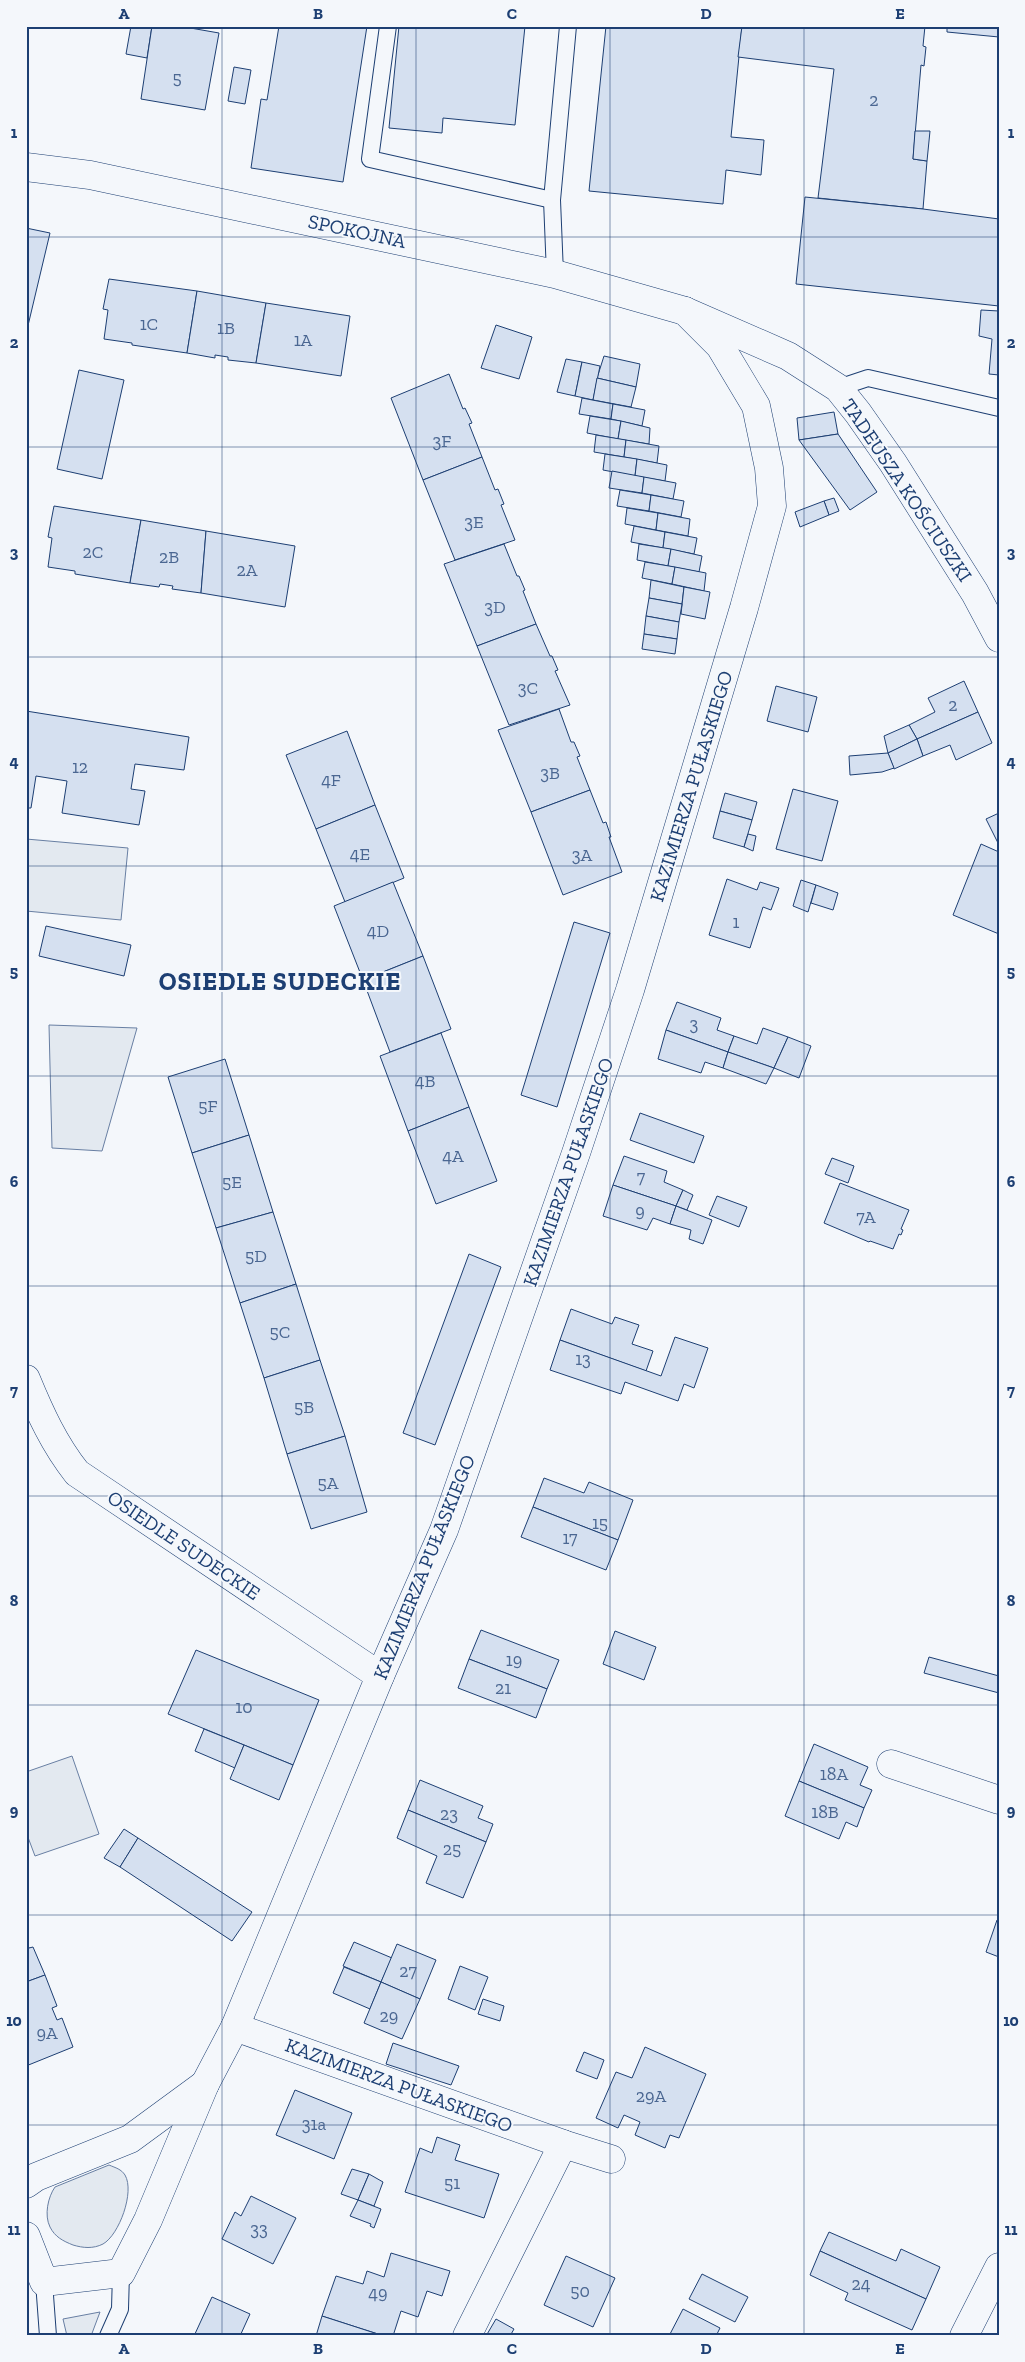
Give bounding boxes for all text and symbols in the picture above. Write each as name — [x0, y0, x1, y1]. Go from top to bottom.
text: A — [119, 4, 130, 23]
text: B — [313, 4, 323, 23]
text: C — [507, 4, 517, 23]
text: D — [700, 4, 712, 23]
text: E — [895, 4, 905, 23]
house number: 5 — [172, 67, 182, 89]
house number: 2 — [869, 89, 879, 111]
text: 1 — [11, 123, 18, 142]
text: 1 — [1008, 123, 1015, 142]
street label: SPOKOJNA — [306, 209, 409, 253]
house number: 1C — [140, 313, 158, 335]
house number: 1B — [217, 317, 235, 339]
house number: 1A — [294, 329, 313, 351]
text: 2 — [10, 333, 19, 352]
text: 2 — [1007, 333, 1016, 352]
street label: TADEUSZA KOŚCIUSZKI — [837, 394, 977, 586]
house number: 3F — [433, 430, 451, 452]
house number: 3E — [464, 511, 484, 533]
house number: 2C — [83, 541, 103, 563]
text: 3 — [10, 543, 19, 562]
text: 3 — [1007, 543, 1016, 562]
house number: 2B — [159, 546, 179, 568]
house number: 2A — [237, 559, 258, 581]
house number: 3D — [484, 596, 506, 618]
street label: KAZIMIERZA PUŁASKIEGO — [644, 668, 738, 904]
house number: 3C — [518, 677, 538, 699]
house number: 2 — [948, 694, 958, 716]
text: 4 — [9, 752, 19, 771]
text: 4 — [1006, 752, 1016, 771]
house number: 12 — [72, 756, 88, 778]
house number: 3B — [540, 762, 560, 784]
house number: 4F — [321, 769, 341, 791]
house number: 4E — [350, 843, 370, 865]
house number: 3A — [572, 844, 593, 866]
house number: 1 — [733, 911, 740, 933]
house number: 4D — [367, 920, 389, 942]
text: 5 — [10, 962, 18, 981]
text: 5 — [1007, 962, 1015, 981]
district label: OSIEDLE SUDECKIE — [159, 966, 401, 996]
house number: 3 — [690, 1013, 699, 1035]
street label: KAZIMIERZA PUŁASKIEGO — [518, 1055, 618, 1289]
house number: 4B — [415, 1070, 435, 1092]
house number: 5F — [198, 1095, 218, 1117]
house number: 4A — [442, 1145, 464, 1167]
house number: 7 — [637, 1166, 646, 1188]
house number: 5E — [222, 1171, 242, 1193]
text: 6 — [10, 1172, 19, 1191]
text: 6 — [1007, 1172, 1016, 1191]
house number: 9 — [635, 1200, 645, 1222]
house number: 7A — [856, 1206, 876, 1228]
house number: 5D — [245, 1245, 267, 1267]
house number: 5C — [270, 1321, 290, 1343]
house number: 13 — [575, 1348, 591, 1370]
text: 7 — [10, 1381, 18, 1400]
text: 7 — [1007, 1381, 1015, 1400]
house number: 5B — [294, 1396, 314, 1418]
street label: KAZIMIERZA PUŁASKIEGO — [368, 1451, 480, 1683]
house number: 5A — [318, 1472, 339, 1494]
street label: OSIEDLE SUDECKIE — [103, 1485, 265, 1605]
house number: 15 — [592, 1512, 608, 1534]
house number: 17 — [562, 1527, 578, 1549]
text: 8 — [10, 1591, 19, 1610]
text: 8 — [1007, 1591, 1016, 1610]
house number: 19 — [506, 1649, 522, 1671]
house number: 21 — [495, 1677, 511, 1699]
house number: 10 — [235, 1696, 253, 1718]
house number: 18A — [820, 1763, 848, 1785]
text: 9 — [10, 1801, 19, 1820]
house number: 18B — [811, 1801, 839, 1823]
text: 9 — [1007, 1801, 1016, 1820]
house number: 23 — [440, 1803, 458, 1825]
house number: 25 — [443, 1838, 461, 1860]
house number: 27 — [399, 1960, 417, 1982]
house number: 29 — [380, 2005, 398, 2027]
text: 10 — [6, 2011, 22, 2030]
text: 10 — [1003, 2011, 1019, 2030]
house number: 9A — [36, 2022, 58, 2044]
street label: KAZIMIERZA PUŁASKIEGO — [282, 2033, 516, 2137]
house number: 29A — [636, 2085, 667, 2107]
house number: 31a — [302, 2113, 327, 2135]
house number: 51 — [444, 2172, 460, 2194]
house number: 33 — [250, 2218, 268, 2240]
text: 11 — [8, 2220, 21, 2239]
text: 11 — [1005, 2220, 1018, 2239]
house number: 24 — [852, 2273, 871, 2295]
house number: 50 — [570, 2280, 590, 2302]
house number: 49 — [368, 2282, 388, 2304]
text: A — [119, 2339, 130, 2358]
text: B — [313, 2339, 323, 2358]
text: C — [507, 2339, 517, 2358]
text: D — [700, 2339, 712, 2358]
text: E — [895, 2339, 905, 2358]

